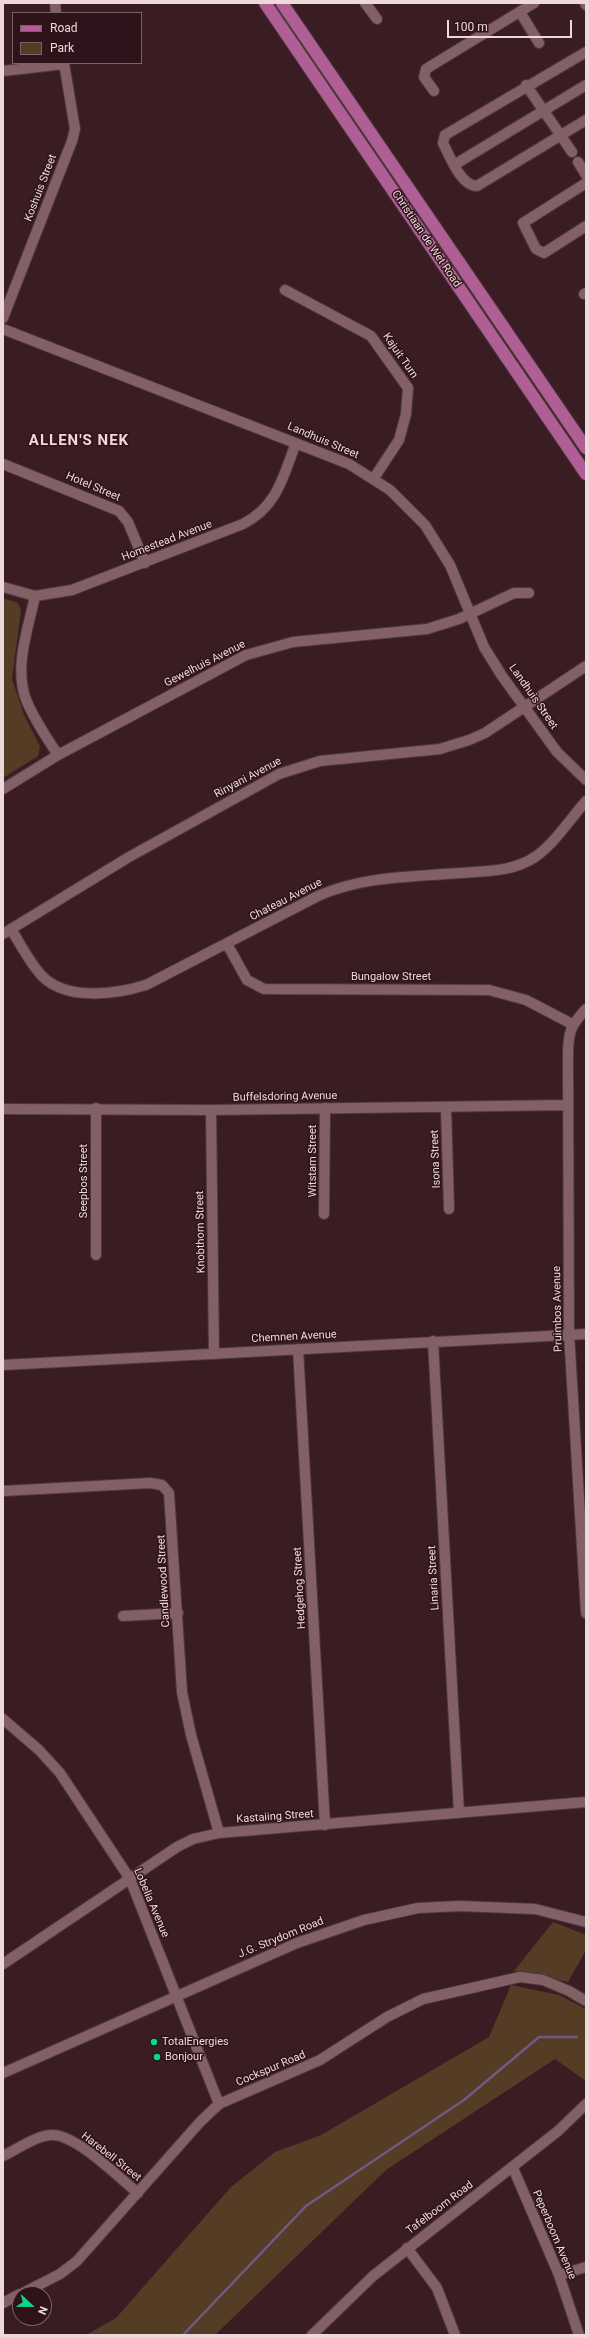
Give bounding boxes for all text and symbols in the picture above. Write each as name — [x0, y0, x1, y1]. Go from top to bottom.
legend — [12, 12, 142, 64]
scale bar — [449, 12, 574, 38]
text: 100 m — [454, 20, 488, 34]
text: Road — [50, 21, 78, 35]
text: Park — [50, 41, 74, 55]
street label: Koshuis Street — [22, 153, 60, 223]
street label: Christiaan de Wet Road — [389, 188, 463, 290]
street label: Kajuit Turn — [380, 331, 420, 381]
street label: Landhuis Street — [285, 420, 361, 462]
district label: ALLEN'S NEK — [29, 432, 129, 450]
street label: Hotel Street — [64, 470, 122, 504]
street label: Homestead Avenue — [120, 518, 214, 564]
street label: Gewelhuis Avenue — [162, 638, 248, 690]
street label: Landhuis Street — [506, 662, 560, 732]
street label: Rinyani Avenue — [212, 755, 284, 801]
street label: Chateau Avenue — [248, 876, 324, 924]
street label: Bungalow Street — [351, 970, 431, 984]
street label: Buffelsdoring Avenue — [233, 1089, 337, 1105]
street label: Witstam Street — [306, 1125, 320, 1197]
street label: Isona Street — [428, 1129, 444, 1189]
street label: Seepbos Street — [77, 1144, 91, 1218]
street label: Knobthorn Street — [194, 1190, 208, 1274]
street label: Pruimbos Avenue — [551, 1266, 565, 1352]
street label: Chemnen Avenue — [251, 1328, 337, 1346]
street label: Candlewood Street — [155, 1534, 173, 1628]
street label: Linaria Street — [426, 1545, 442, 1611]
street label: Hedgehog Street — [291, 1547, 309, 1629]
street label: Kastaiing Street — [236, 1808, 314, 1826]
street label: Lobelia Avenue — [130, 1866, 172, 1940]
street label: J.G. Strydom Road — [236, 1915, 326, 1961]
place label: TotalEnergies — [162, 2035, 229, 2049]
marker: TotalEnergies — [149, 2037, 159, 2047]
street label: Cockspur Road — [234, 2048, 308, 2090]
place label: Bonjour — [165, 2050, 203, 2064]
marker: Bonjour — [152, 2052, 162, 2062]
street label: Harebell Street — [78, 2130, 144, 2184]
street label: Tafelboom Road — [404, 2179, 476, 2237]
street label: Peperboom Avenue — [529, 2188, 579, 2282]
north arrow — [12, 2286, 52, 2326]
text: N — [35, 2304, 50, 2316]

